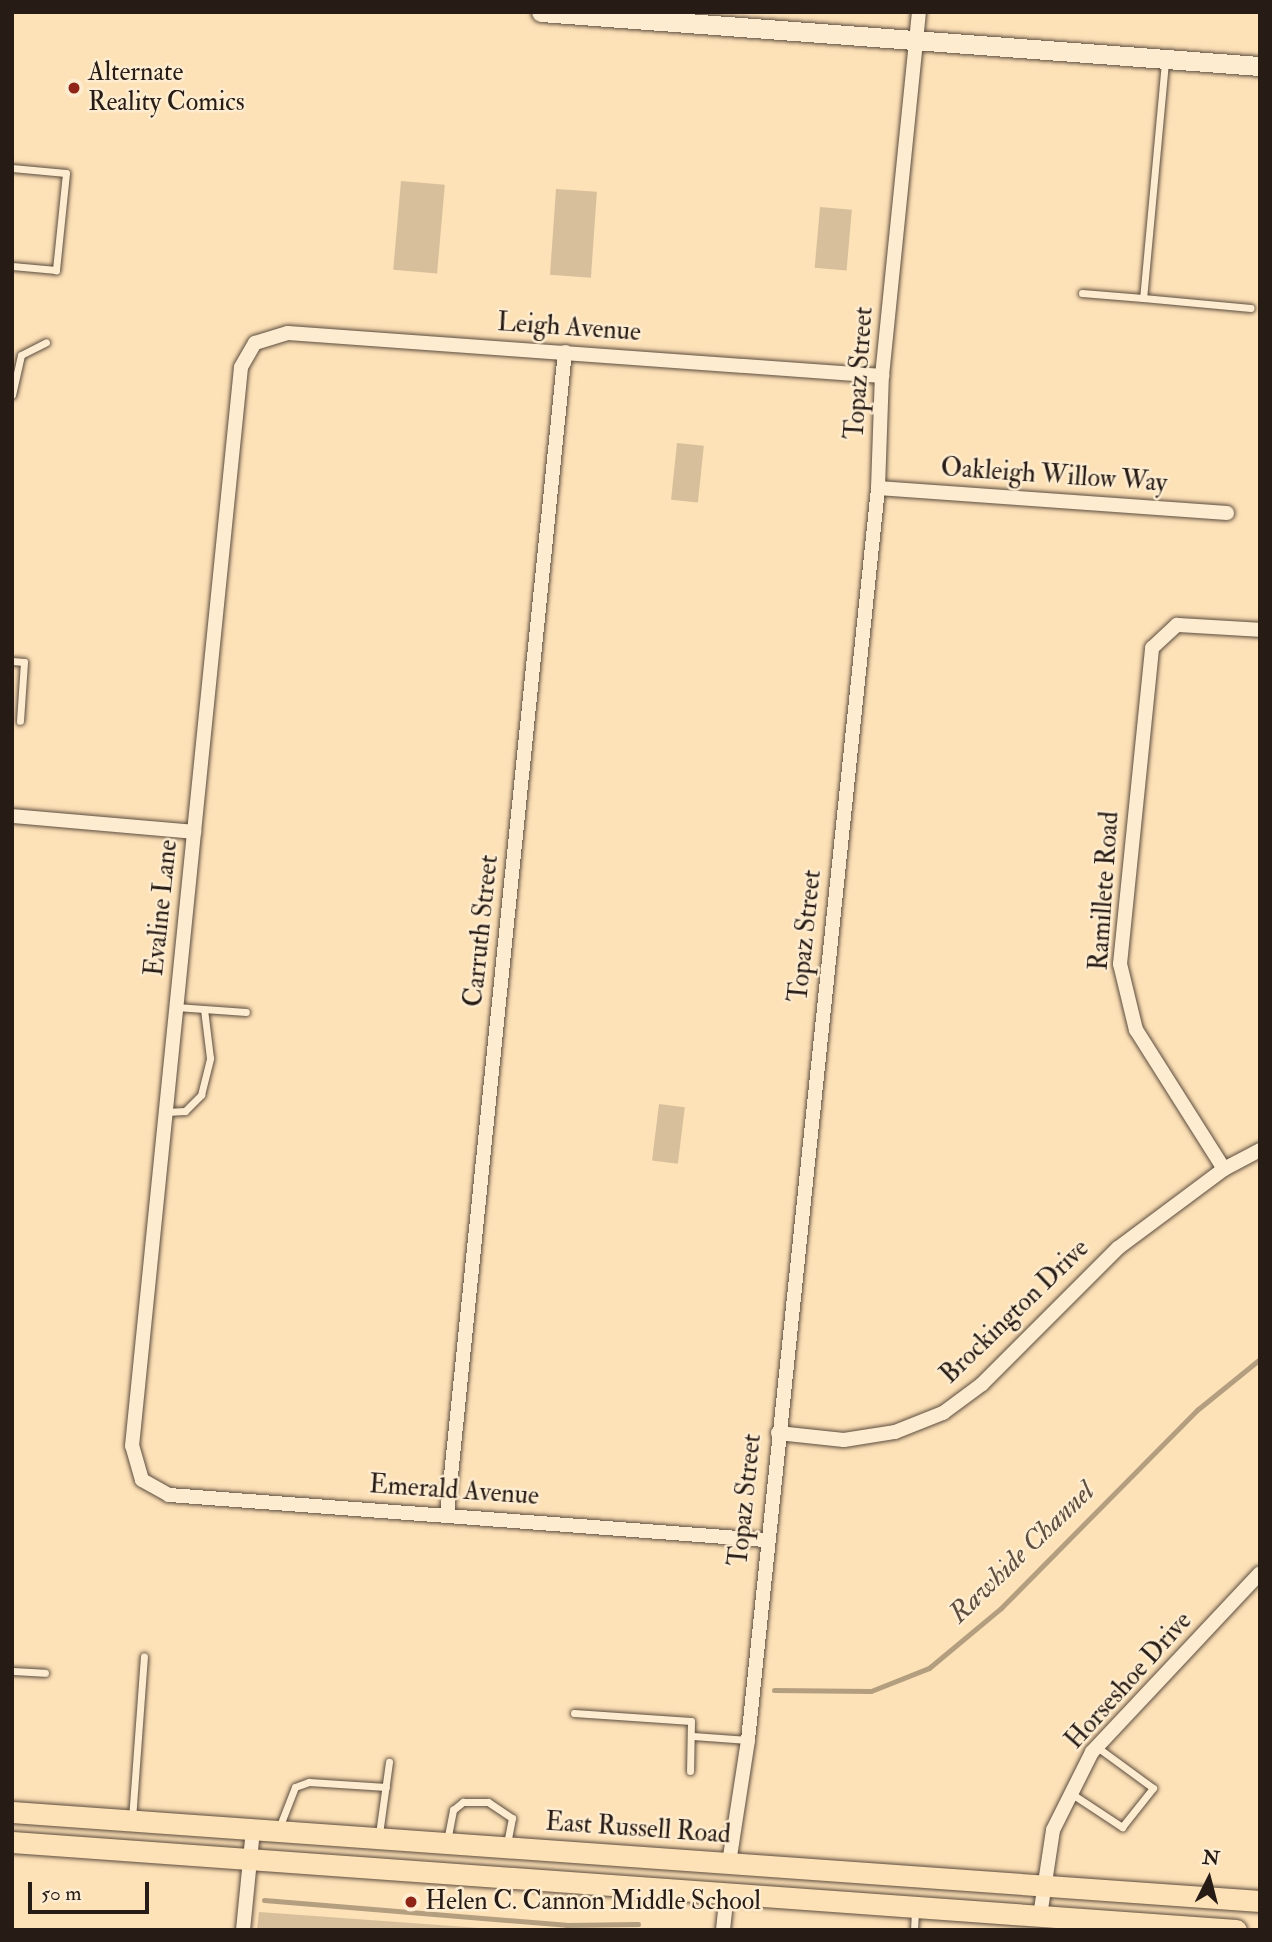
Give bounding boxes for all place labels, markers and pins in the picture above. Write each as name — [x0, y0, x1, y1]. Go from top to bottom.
place label: Alternate Reality Comics — [88, 57, 245, 119]
marker: Alternate Reality Comics — [66, 80, 82, 96]
place label: Helen C. Cannon Middle School — [425, 1886, 761, 1918]
marker: Helen C. Cannon Middle School — [403, 1894, 419, 1910]

